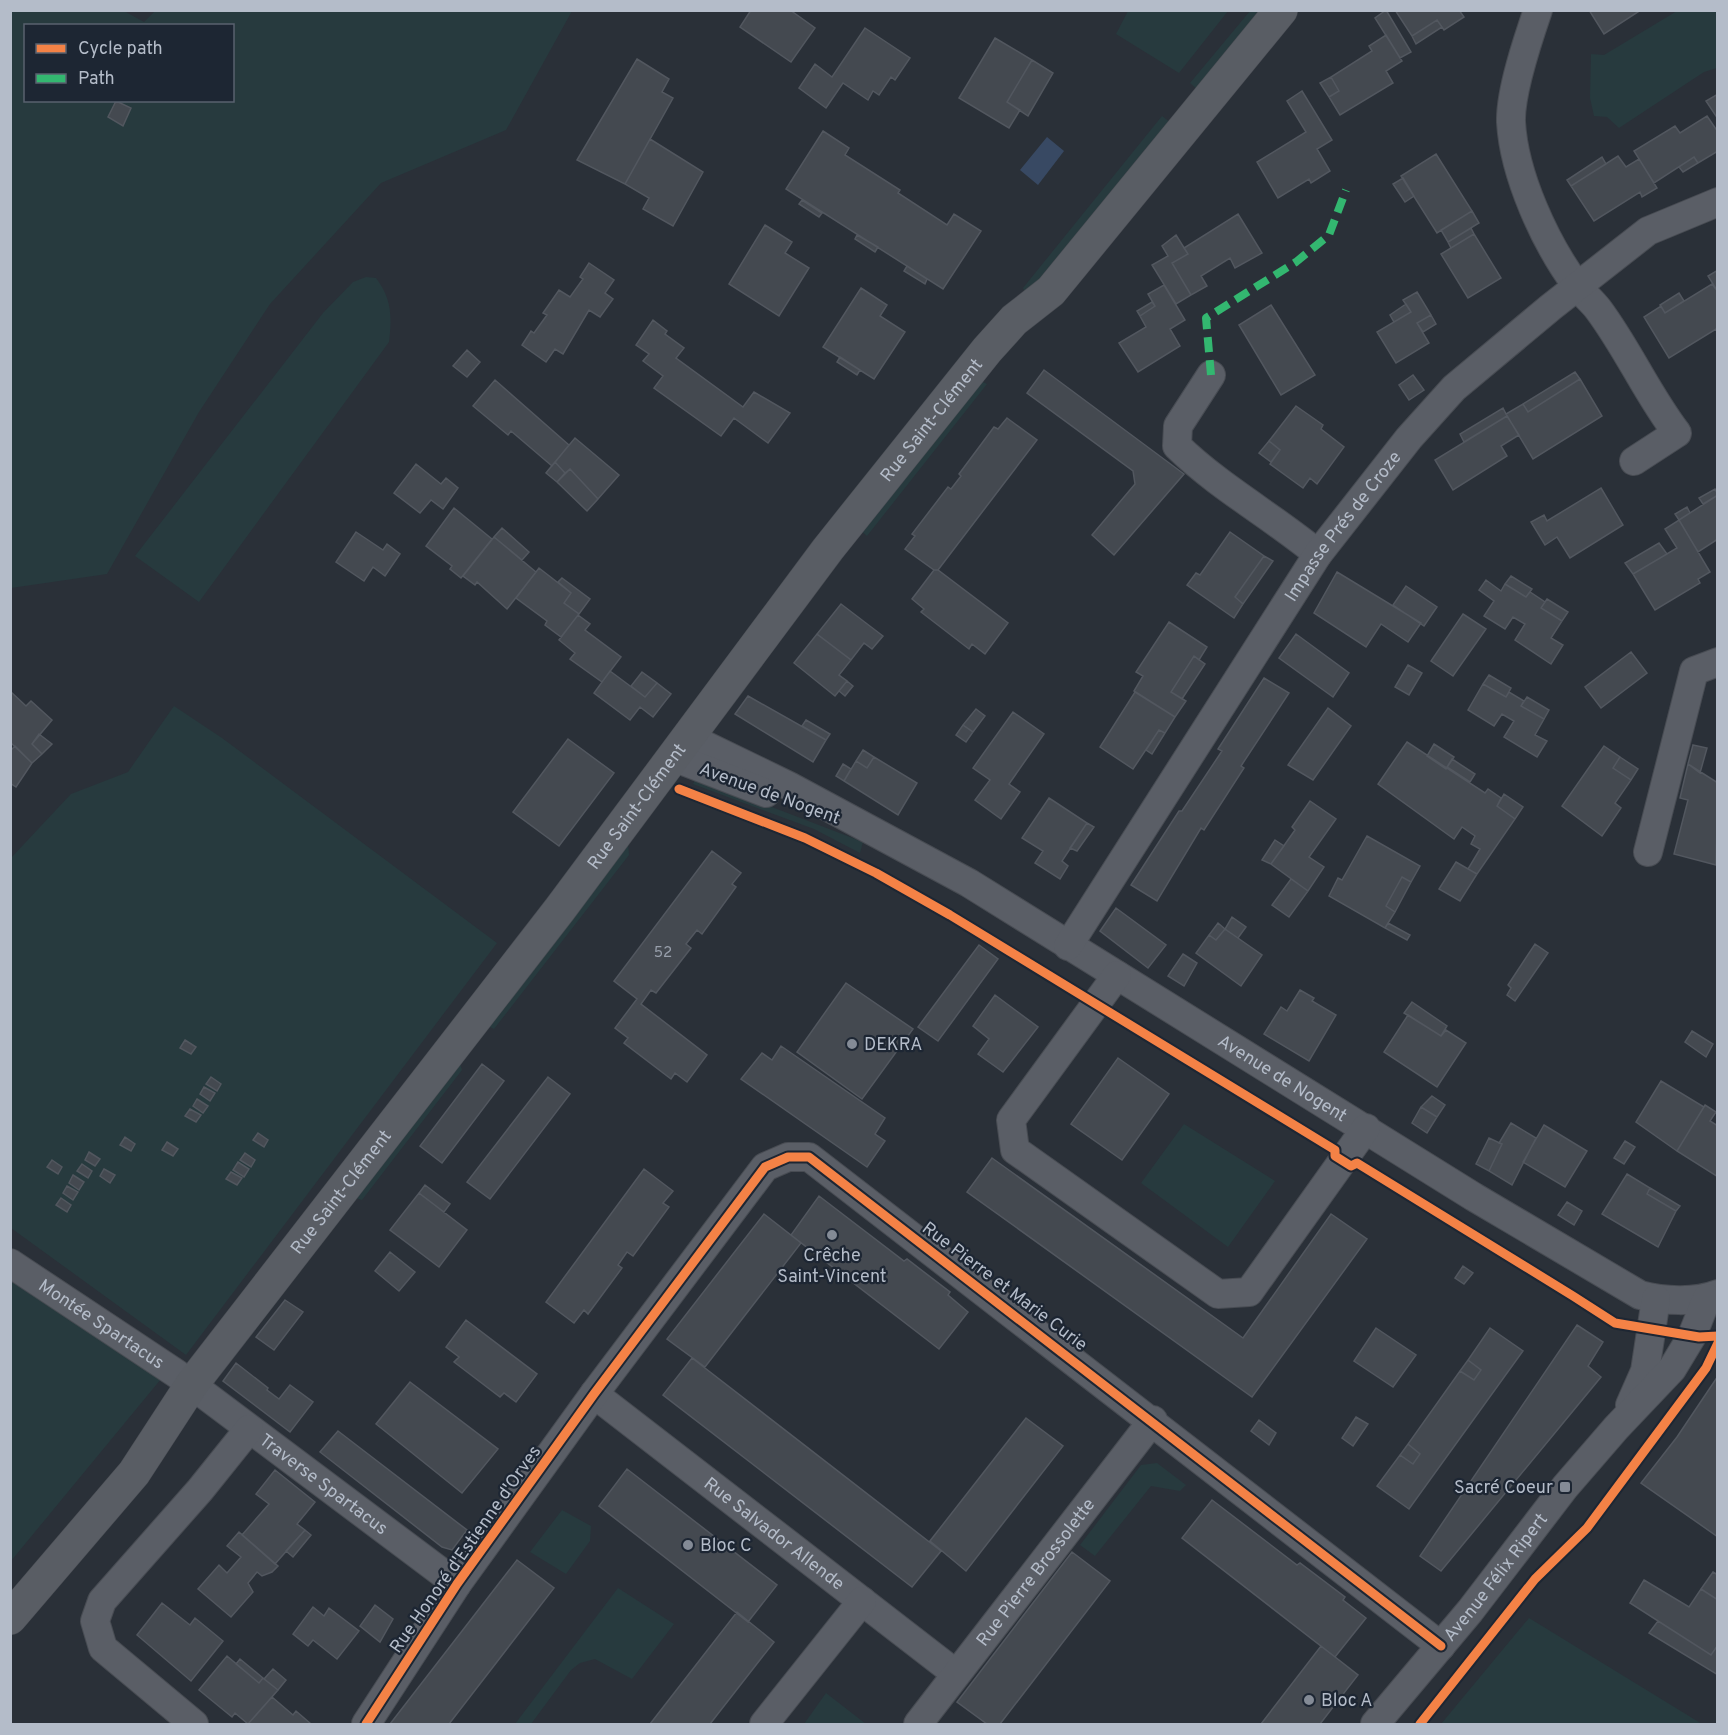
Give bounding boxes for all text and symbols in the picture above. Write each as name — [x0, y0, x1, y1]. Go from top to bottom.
legend — [24, 24, 234, 102]
text: Cycle path — [78, 38, 163, 61]
text: Path — [78, 68, 115, 91]
street label: Rue Saint-Clément — [876, 354, 989, 487]
street label: Impasse Prés de Croze — [1281, 447, 1407, 607]
street label: Rue Saint-Clément — [583, 739, 692, 875]
street label: Avenue de Nogent — [696, 758, 843, 831]
house number: 52 — [654, 944, 672, 963]
street label: Avenue de Nogent — [1213, 1030, 1351, 1128]
place label: DEKRA — [864, 1034, 922, 1057]
marker: DEKRA — [845, 1037, 859, 1051]
street label: Rue Saint-Clément — [286, 1126, 398, 1260]
street label: Rue Pierre et Marie Curie — [917, 1217, 1091, 1357]
marker: Crêche Saint-Vincent — [825, 1228, 839, 1242]
place label: Crêche Saint-Vincent — [777, 1245, 887, 1289]
street label: Montée Spartacus — [33, 1275, 168, 1375]
street label: Traverse Spartacus — [254, 1430, 392, 1541]
street label: Rue Honoré d'Estienne d'Orves — [385, 1441, 547, 1658]
street label: Rue Salvador Allende — [699, 1473, 848, 1596]
place label: Sacré Coeur — [1454, 1477, 1553, 1500]
marker: Sacré Coeur — [1558, 1480, 1572, 1494]
street label: Rue Pierre Brossolette — [972, 1494, 1101, 1652]
street label: Avenue Félix Ripert — [1439, 1509, 1554, 1647]
place label: Bloc C — [700, 1535, 752, 1558]
marker: Bloc C — [681, 1538, 695, 1552]
place label: Bloc A — [1321, 1690, 1373, 1713]
marker: Bloc A — [1302, 1693, 1316, 1707]

